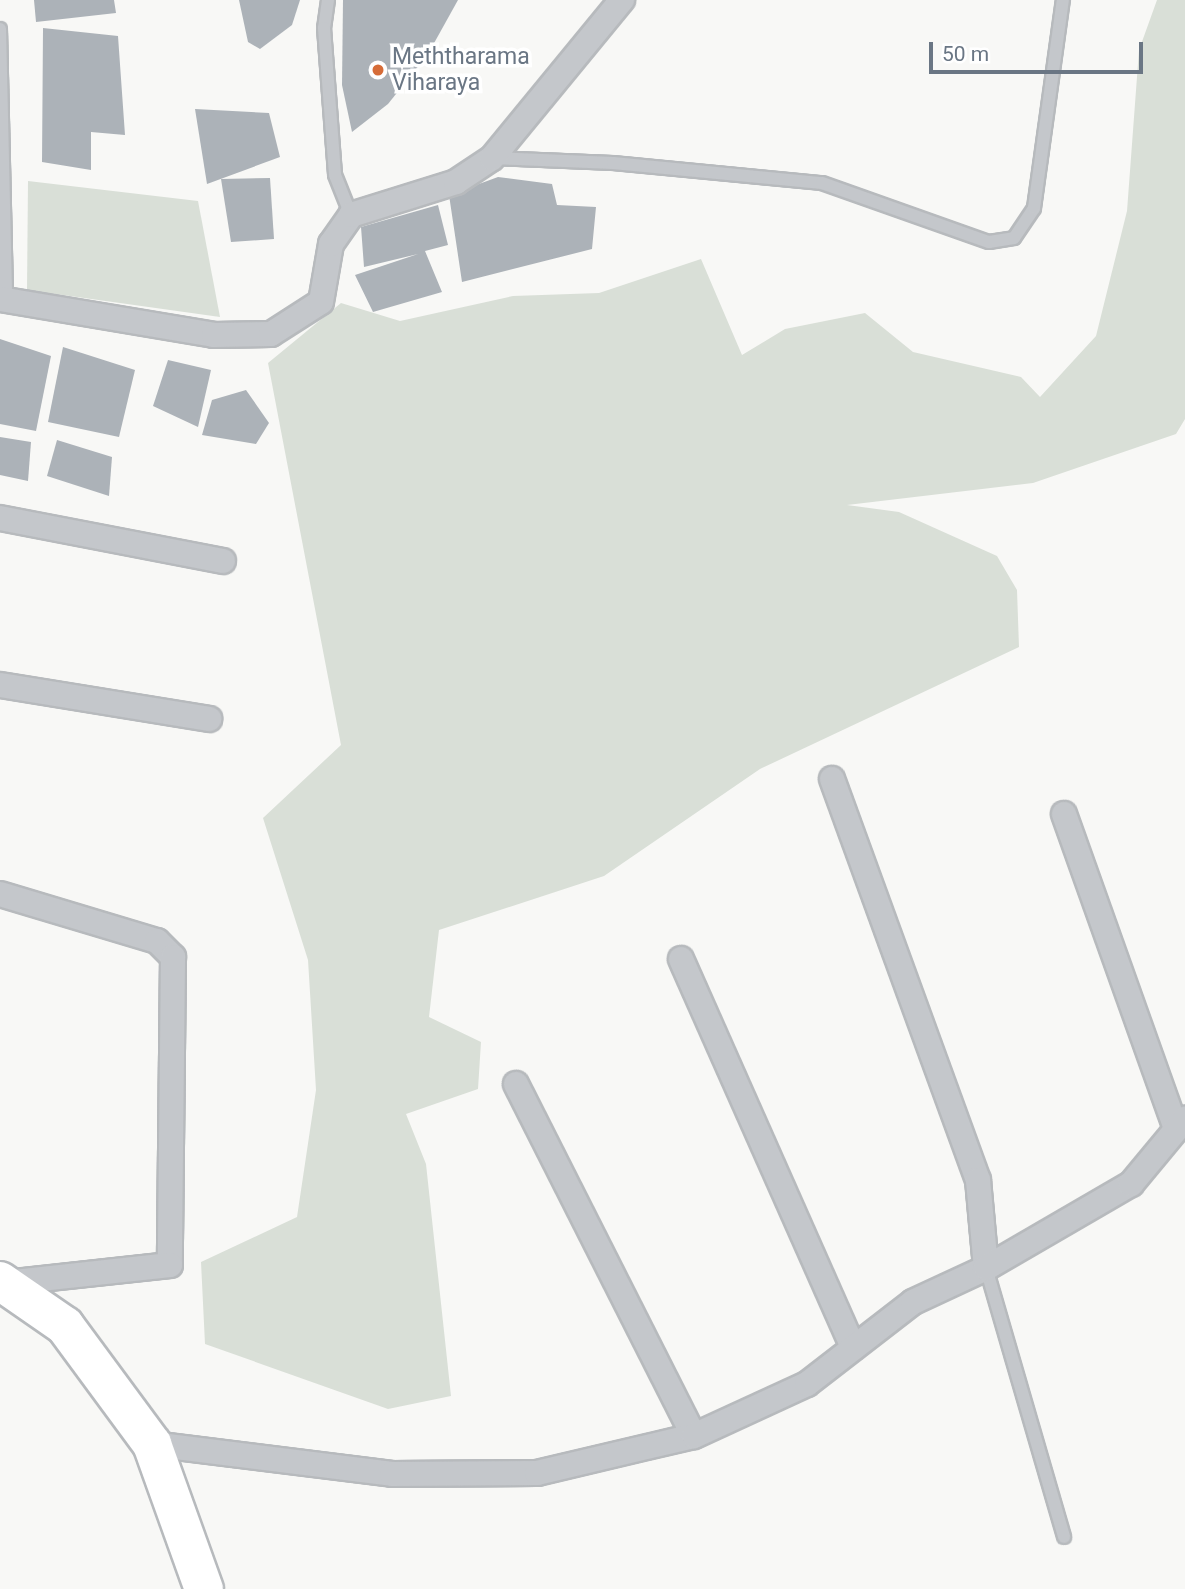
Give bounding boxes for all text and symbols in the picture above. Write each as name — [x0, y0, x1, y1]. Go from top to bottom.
scale bar — [933, 28, 1146, 72]
text: 50 m — [942, 42, 989, 66]
place label: Meththarama Viharaya — [392, 43, 530, 97]
marker: Meththarama Viharaya — [370, 62, 386, 78]

